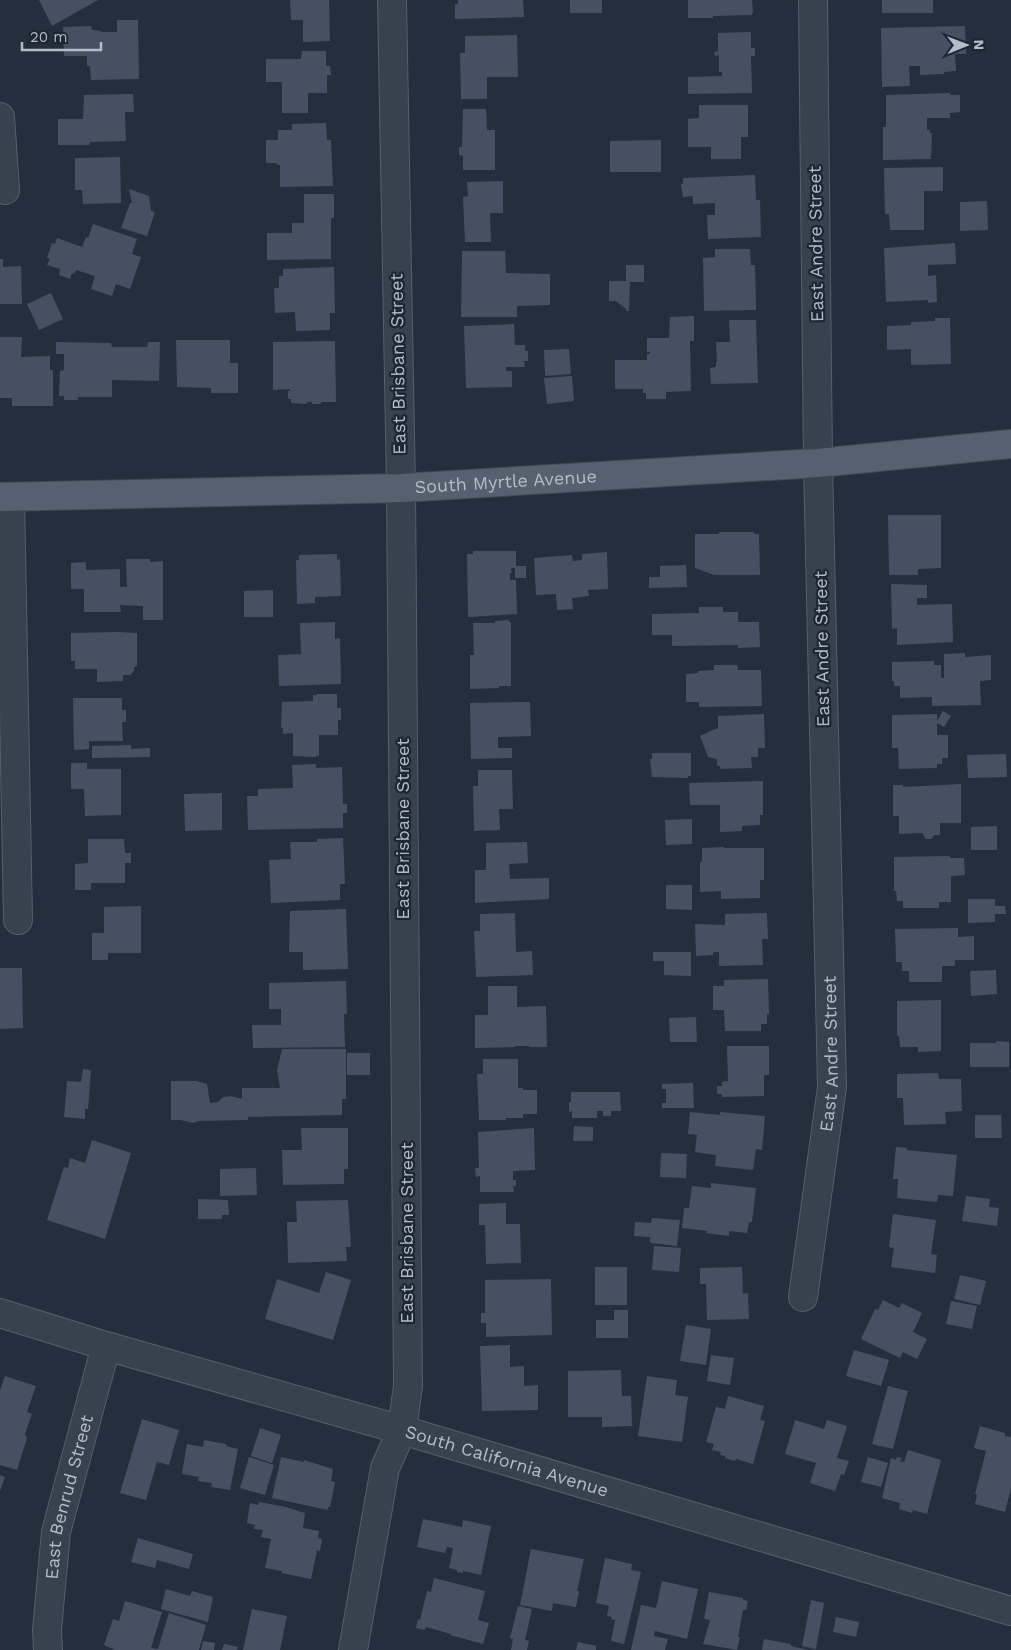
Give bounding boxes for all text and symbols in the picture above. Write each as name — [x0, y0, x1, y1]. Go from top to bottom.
scale bar — [22, 20, 101, 52]
north arrow — [941, 20, 991, 70]
text: 20 m — [30, 28, 68, 46]
text: N — [971, 39, 987, 50]
street label: East Andre Street — [804, 165, 827, 322]
street label: East Brisbane Street — [385, 273, 410, 455]
street label: South Myrtle Avenue — [414, 465, 597, 497]
street label: East Andre Street — [810, 570, 833, 727]
street label: East Brisbane Street — [392, 738, 413, 920]
street label: East Andre Street — [815, 975, 842, 1133]
street label: East Brisbane Street — [396, 1142, 417, 1324]
street label: East Benrud Street — [41, 1412, 97, 1580]
street label: South California Avenue — [403, 1421, 611, 1501]

